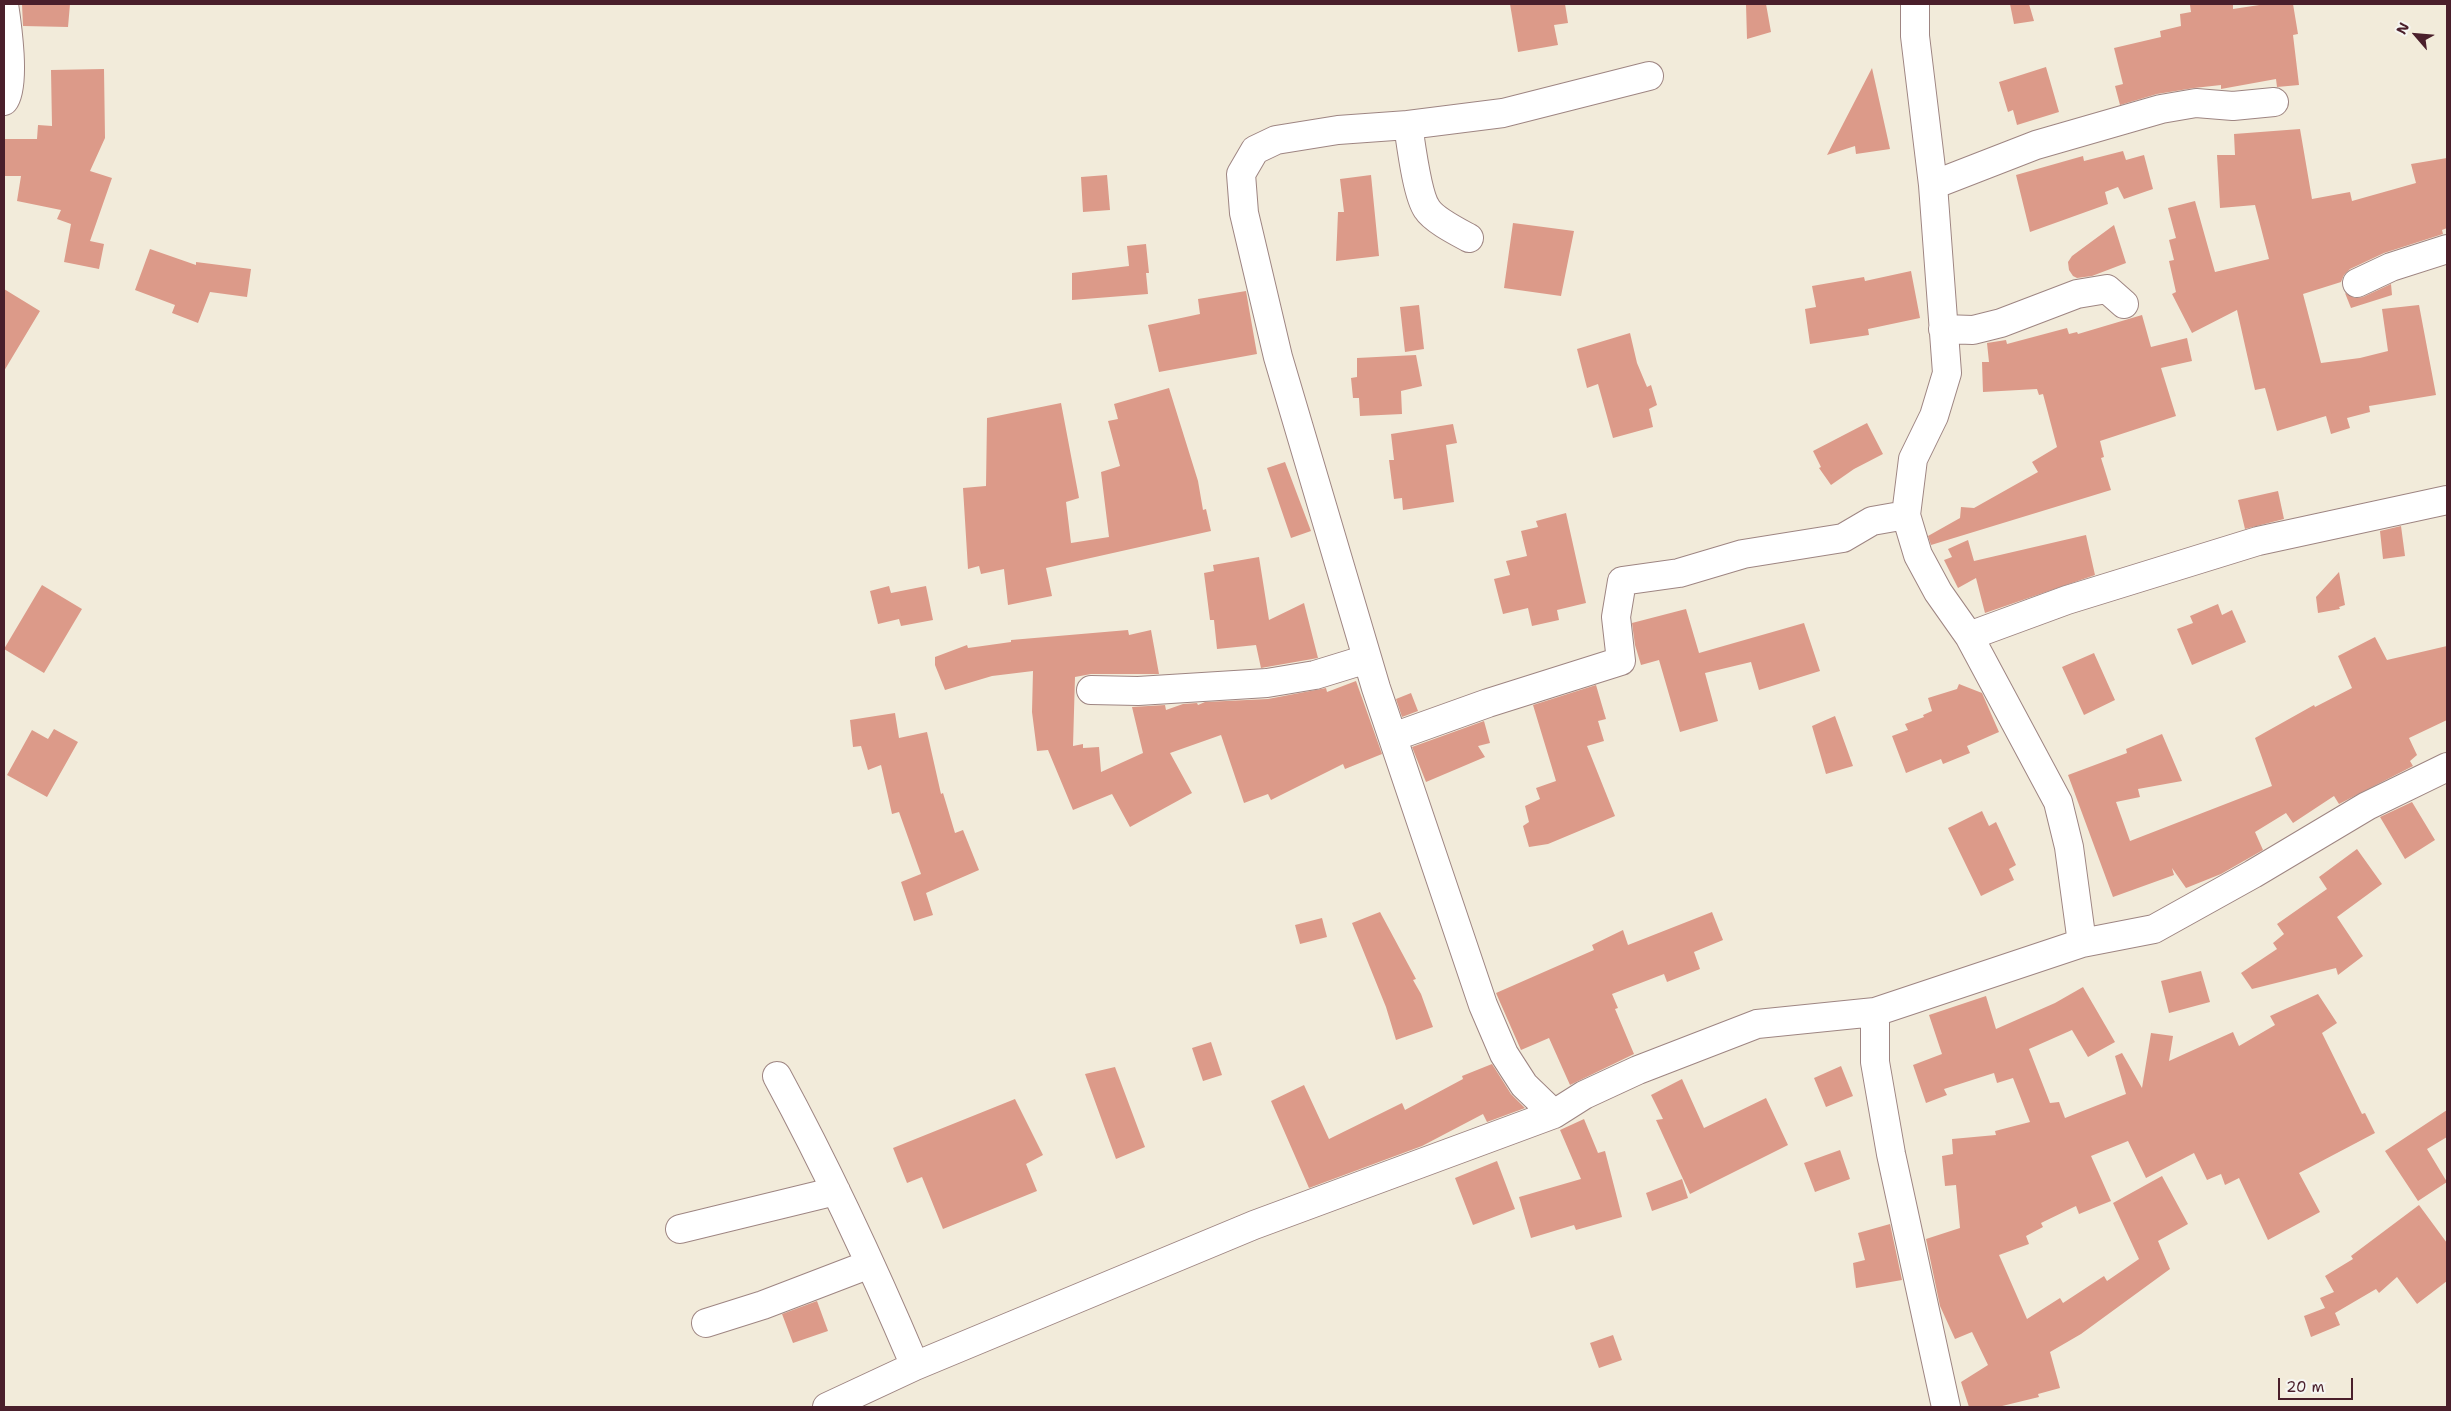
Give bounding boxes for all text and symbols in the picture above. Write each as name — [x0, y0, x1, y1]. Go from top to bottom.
north arrow — [2391, 10, 2441, 60]
text: N — [2392, 19, 2413, 37]
scale bar — [2281, 1368, 2356, 1400]
text: 20 m — [2286, 1377, 2325, 1397]

